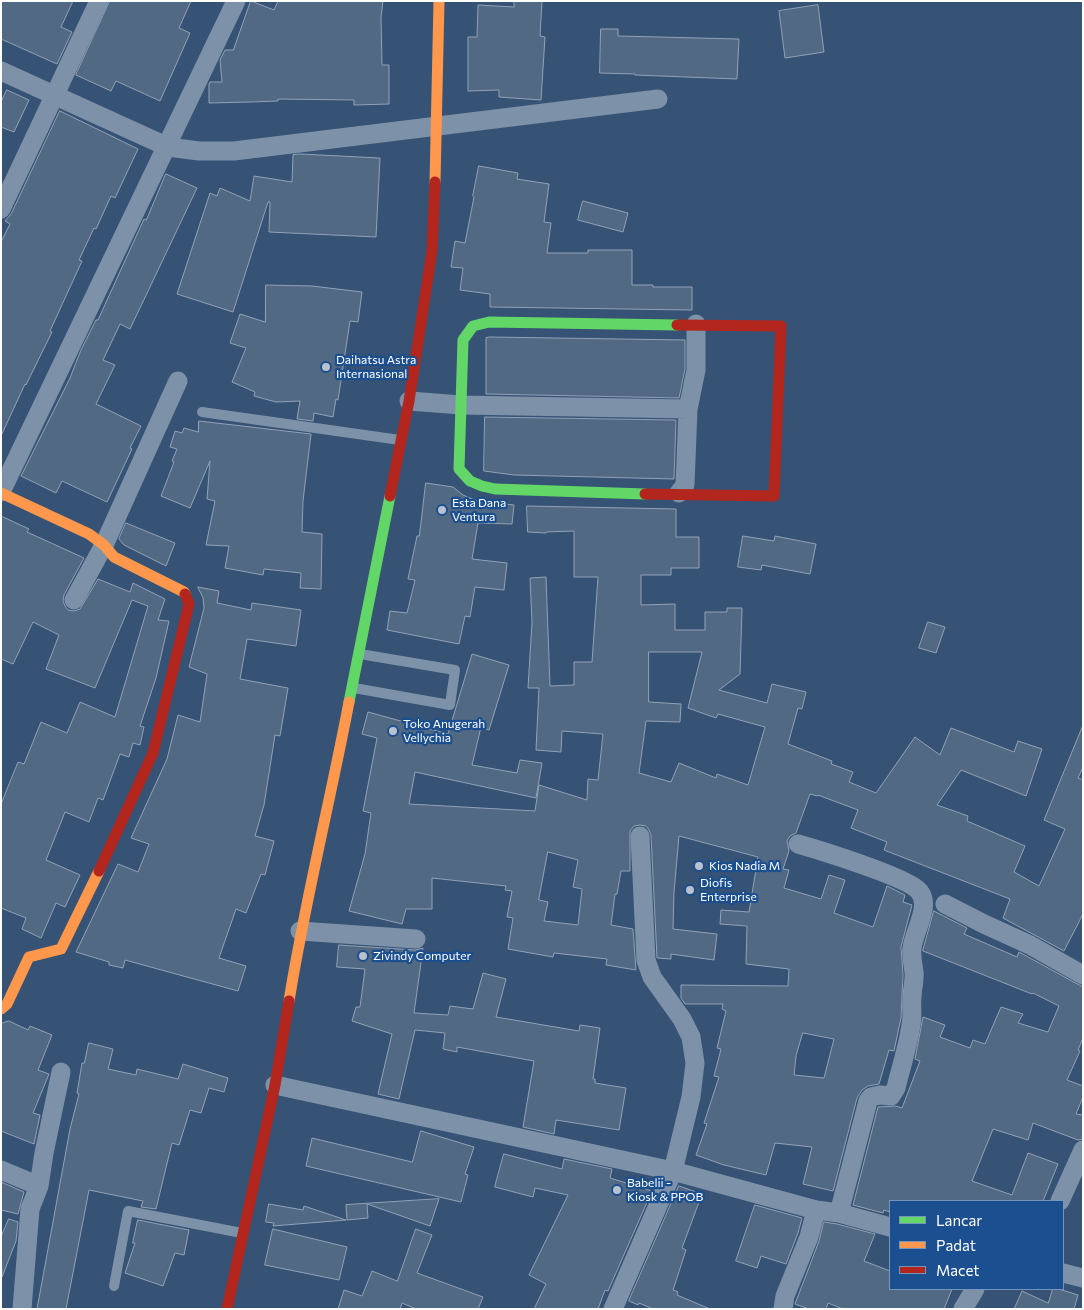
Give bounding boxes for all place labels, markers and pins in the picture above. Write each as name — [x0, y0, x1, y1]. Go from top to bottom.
place label: Daihatsu Astra Internasional — [336, 353, 416, 381]
marker: Daihatsu Astra Internasional — [320, 361, 332, 373]
place label: Esta Dana Ventura — [452, 496, 506, 524]
marker: Esta Dana Ventura — [436, 504, 448, 516]
place label: Toko Anugerah Vellychia — [403, 717, 485, 745]
marker: Toko Anugerah Vellychia — [387, 725, 399, 737]
place label: Kios Nadia M — [709, 859, 780, 873]
marker: Kios Nadia M — [693, 860, 705, 872]
place label: Diofis Enterprise — [700, 876, 757, 904]
marker: Diofis Enterprise — [684, 884, 696, 896]
place label: Zivindy Computer — [373, 949, 471, 963]
marker: Zivindy Computer — [357, 950, 369, 962]
place label: Babelii - Kiosk & PPOB — [627, 1176, 703, 1204]
marker: Babelii - Kiosk & PPOB — [611, 1184, 623, 1196]

